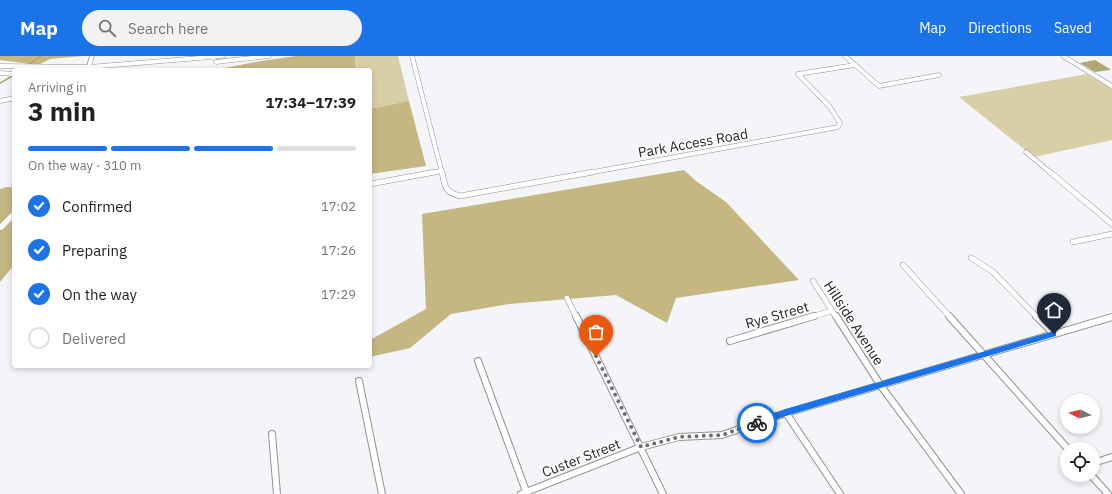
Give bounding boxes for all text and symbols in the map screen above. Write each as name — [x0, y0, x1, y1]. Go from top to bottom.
search box — [82, 10, 362, 46]
text: Map — [20, 16, 58, 40]
icon: search — [96, 17, 118, 39]
text: Search here — [128, 19, 208, 38]
text: Map — [919, 19, 946, 37]
text: Directions — [968, 19, 1032, 37]
text: Saved — [1054, 19, 1092, 37]
text: Arriving in — [28, 79, 87, 96]
text: 17:34–17:39 — [265, 93, 356, 112]
text: 3 min — [28, 94, 96, 128]
street label: Park Access Road — [637, 124, 749, 162]
text: On the way · 310 m — [28, 157, 141, 174]
icon: check — [28, 195, 50, 217]
text: Confirmed — [62, 197, 132, 216]
text: 17:02 — [321, 198, 356, 215]
icon: check — [28, 239, 50, 261]
text: Preparing — [62, 241, 127, 260]
text: 17:26 — [321, 242, 356, 259]
street label: Hillside Avenue — [820, 277, 888, 369]
icon: check — [28, 283, 50, 305]
text: On the way — [62, 285, 137, 304]
text: 17:29 — [321, 286, 356, 303]
pin — [1037, 293, 1071, 334]
street label: Rye Street — [743, 297, 811, 333]
icon: home — [1043, 299, 1065, 321]
pin — [579, 315, 613, 356]
icon: bag — [585, 321, 607, 343]
text: Delivered — [62, 329, 126, 348]
north arrow — [1060, 394, 1100, 434]
map controls — [1060, 394, 1100, 482]
courier — [737, 403, 777, 443]
icon: bike — [746, 412, 768, 434]
street label: Custer Street — [539, 435, 623, 481]
button: locate — [1060, 442, 1100, 482]

